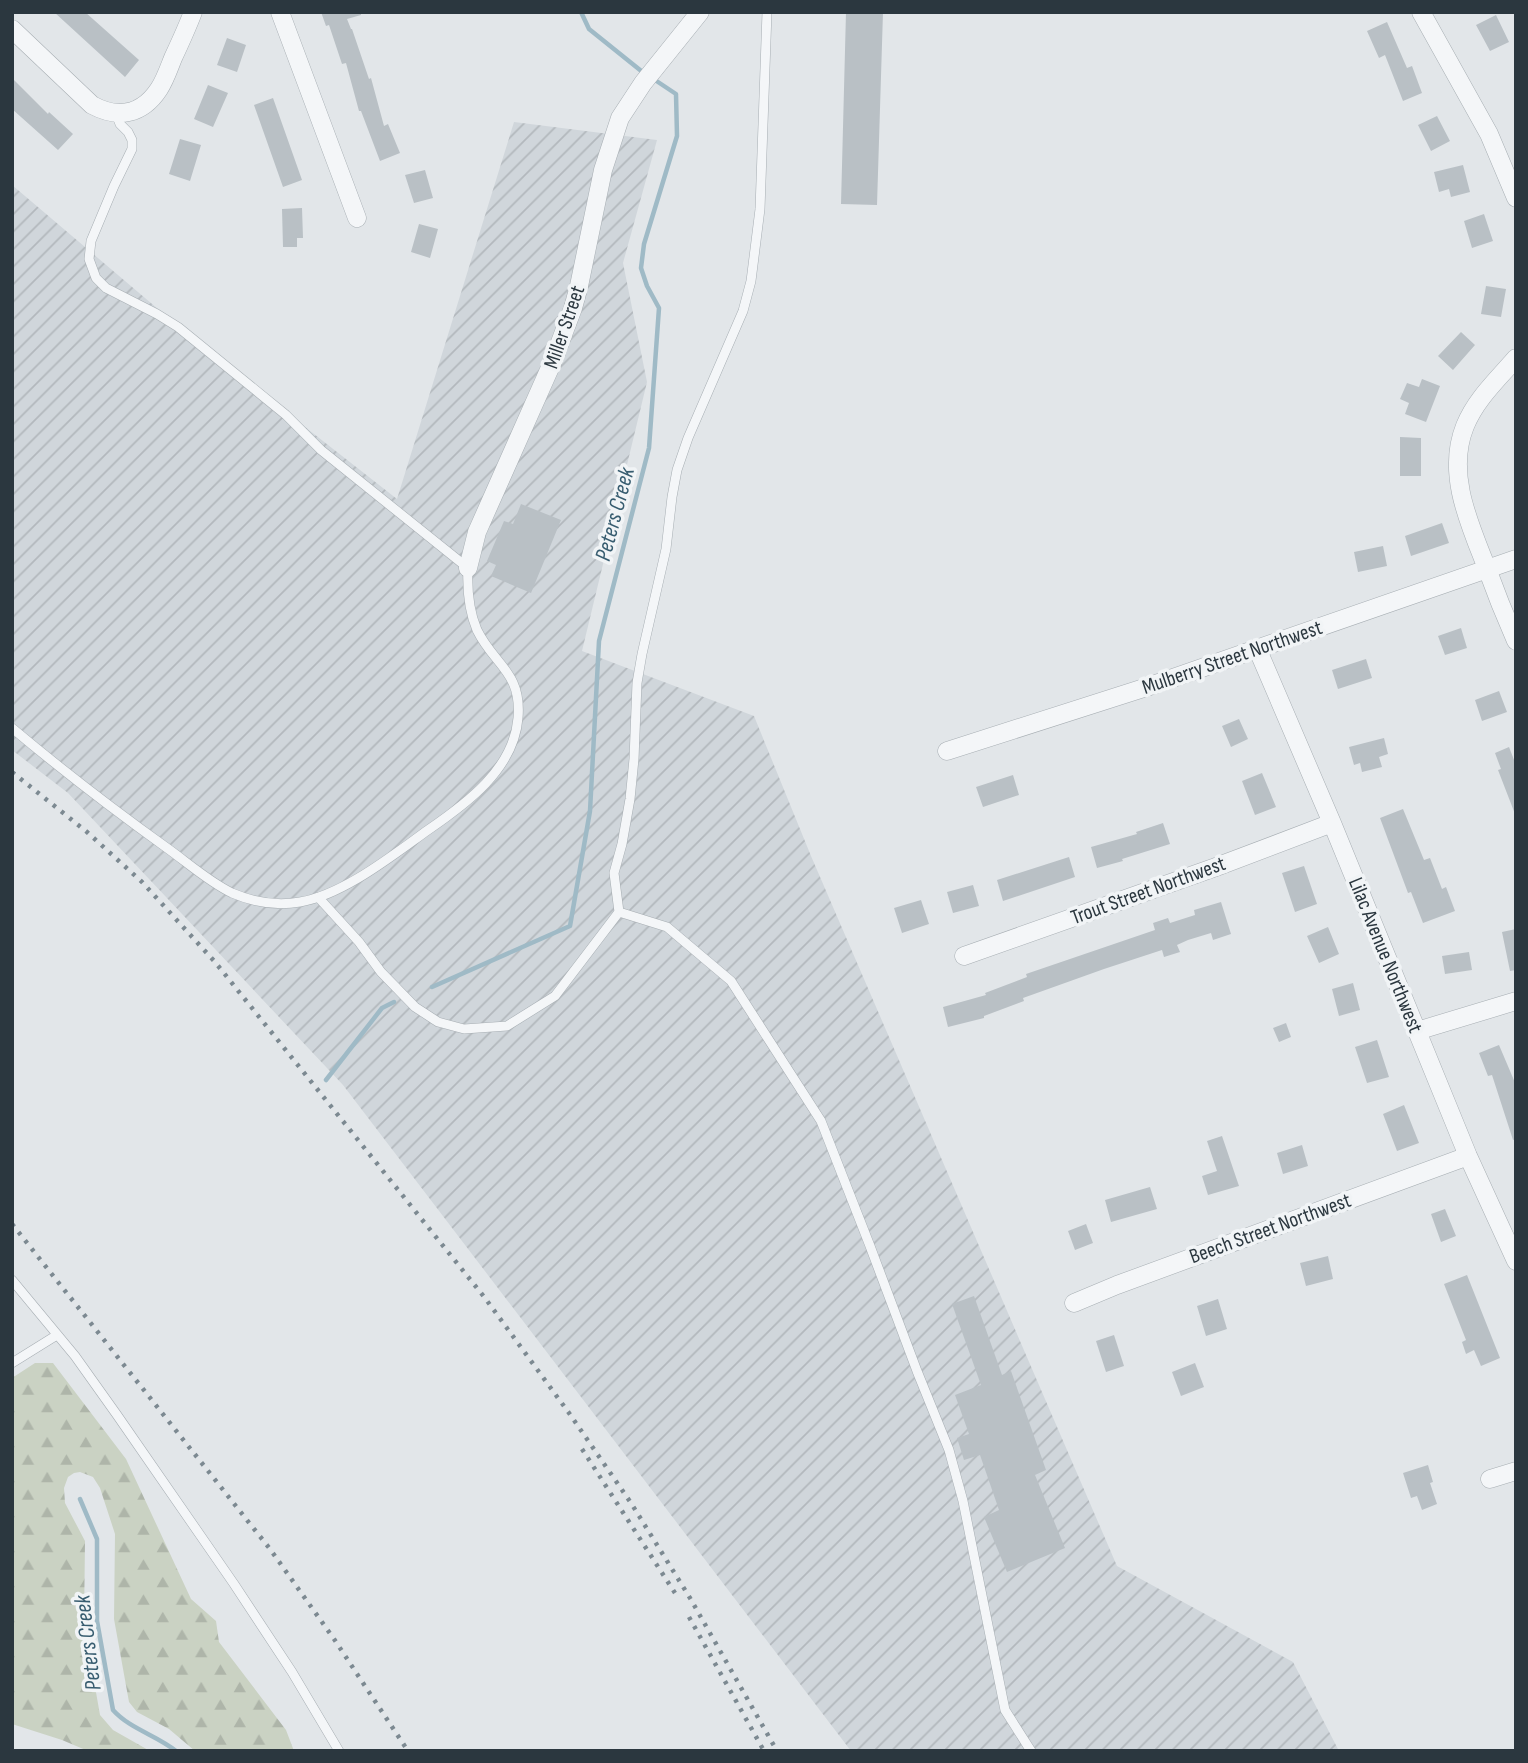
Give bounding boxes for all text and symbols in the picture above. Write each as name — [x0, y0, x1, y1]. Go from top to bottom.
street label: Miller Street — [539, 282, 590, 372]
water label: Peters Creek — [589, 463, 641, 564]
street label: Mulberry Street Northwest — [1139, 615, 1325, 700]
street label: Trout Street Northwest — [1067, 851, 1229, 930]
street label: Lilac Avenue Northwest — [1343, 874, 1428, 1036]
street label: Beech Street Northwest — [1186, 1188, 1354, 1269]
water label: Peters Creek — [68, 1592, 108, 1692]

